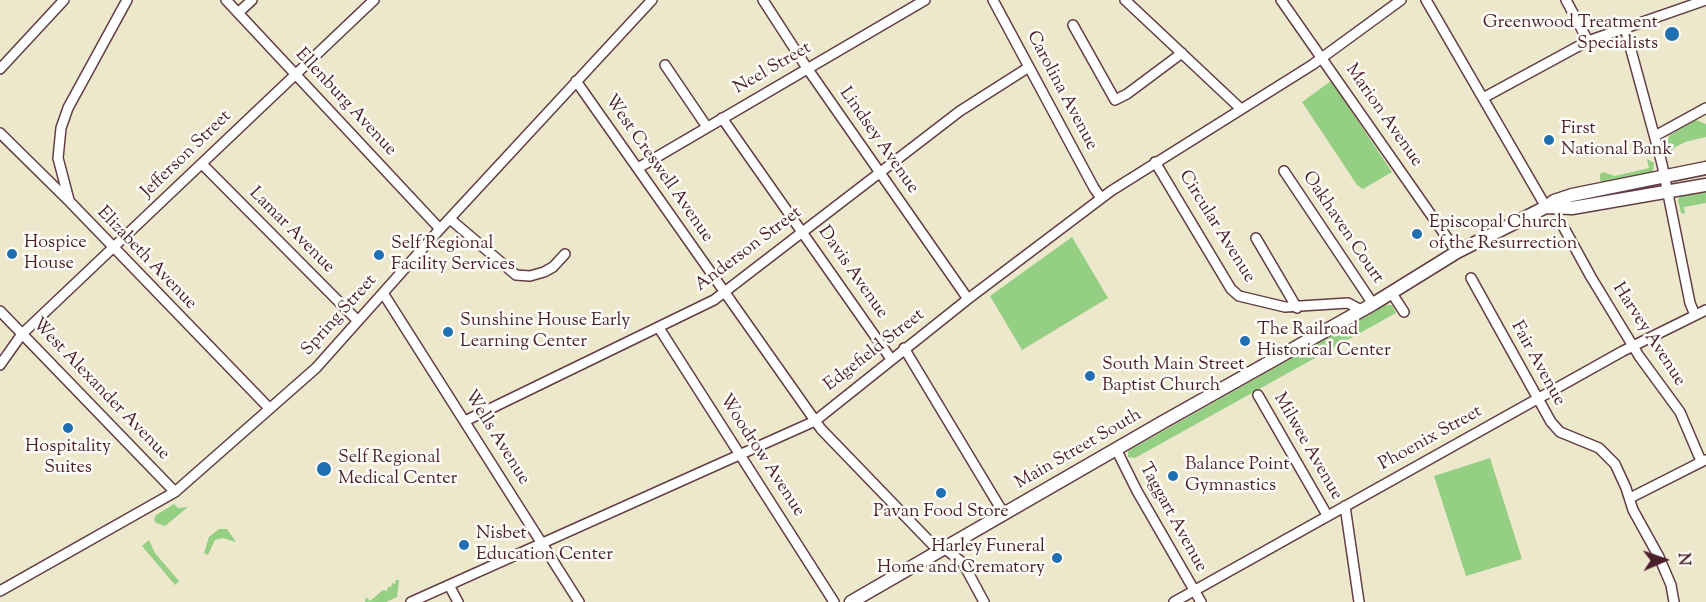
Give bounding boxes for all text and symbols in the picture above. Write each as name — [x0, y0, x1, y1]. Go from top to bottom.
place label: Greenwood Treatment Specialists — [1483, 13, 1658, 56]
marker: Greenwood Treatment Specialists — [1663, 25, 1681, 43]
street label: Carolina Avenue — [1021, 28, 1101, 154]
street label: Neel Street — [730, 38, 816, 100]
street label: Ellenburg Avenue — [290, 45, 400, 161]
street label: Marion Avenue — [1340, 60, 1426, 172]
street label: Lindsey Avenue — [833, 84, 923, 198]
street label: West Creswell Avenue — [599, 91, 717, 247]
street label: Jefferson Street — [137, 107, 237, 203]
place label: First National Bank — [1561, 119, 1672, 162]
marker: First National Bank — [1542, 133, 1556, 147]
street label: Circular Avenue — [1173, 167, 1259, 287]
street label: Oakhaven Court — [1296, 168, 1388, 288]
street label: Lamar Avenue — [243, 183, 339, 279]
street label: Elizabeth Avenue — [91, 203, 201, 315]
street label: Anderson Street — [691, 203, 807, 297]
place label: Episcopal Church of the Resurrection — [1429, 213, 1577, 256]
street label: Davis Avenue — [812, 223, 892, 323]
marker: Episcopal Church of the Resurrection — [1410, 227, 1424, 241]
place label: Hospice House — [24, 233, 87, 276]
place label: Self Regional Facility Services — [391, 234, 515, 276]
marker: Hospice House — [5, 247, 19, 261]
marker: Self Regional Facility Services — [372, 248, 386, 262]
street label: Spring Street — [298, 271, 382, 361]
street label: Harvey Avenue — [1607, 279, 1689, 391]
street label: Edgefield Street — [821, 305, 929, 397]
place label: Sunshine House Early Learning Center — [460, 311, 630, 354]
street label: West Alexander Avenue — [27, 314, 173, 466]
street label: Fair Avenue — [1505, 318, 1569, 410]
place label: The Railroad Historical Center — [1257, 320, 1391, 362]
marker: Sunshine House Early Learning Center — [441, 325, 455, 339]
marker: The Railroad Historical Center — [1238, 334, 1252, 348]
place label: South Main Street Baptist Church — [1102, 355, 1244, 398]
marker: South Main Street Baptist Church — [1083, 369, 1097, 383]
street label: Wells Avenue — [458, 387, 534, 489]
street label: Milwee Avenue — [1268, 390, 1346, 504]
street label: Woodrow Avenue — [713, 391, 809, 521]
street label: Phoenix Street — [1376, 402, 1486, 476]
street label: Main Street South — [1012, 405, 1146, 495]
marker: Hospitality Suites — [61, 421, 75, 435]
place label: Hospitality Suites — [25, 437, 111, 480]
place label: Self Regional Medical Center — [338, 448, 457, 490]
place label: Balance Point Gymnastics — [1185, 455, 1290, 498]
marker: Self Regional Medical Center — [315, 460, 333, 478]
street label: Taggart Avenue — [1133, 460, 1211, 576]
marker: Balance Point Gymnastics — [1166, 469, 1180, 483]
marker: Pavan Food Store — [934, 486, 948, 500]
place label: Pavan Food Store — [873, 502, 1009, 524]
place label: Nisbet Education Center — [476, 524, 613, 566]
north arrow — [1634, 530, 1694, 590]
place label: Harley Funeral Home and Crematory — [877, 537, 1045, 580]
marker: Nisbet Education Center — [457, 538, 471, 552]
marker: Harley Funeral Home and Crematory — [1050, 551, 1064, 565]
text: N — [1671, 553, 1694, 566]

